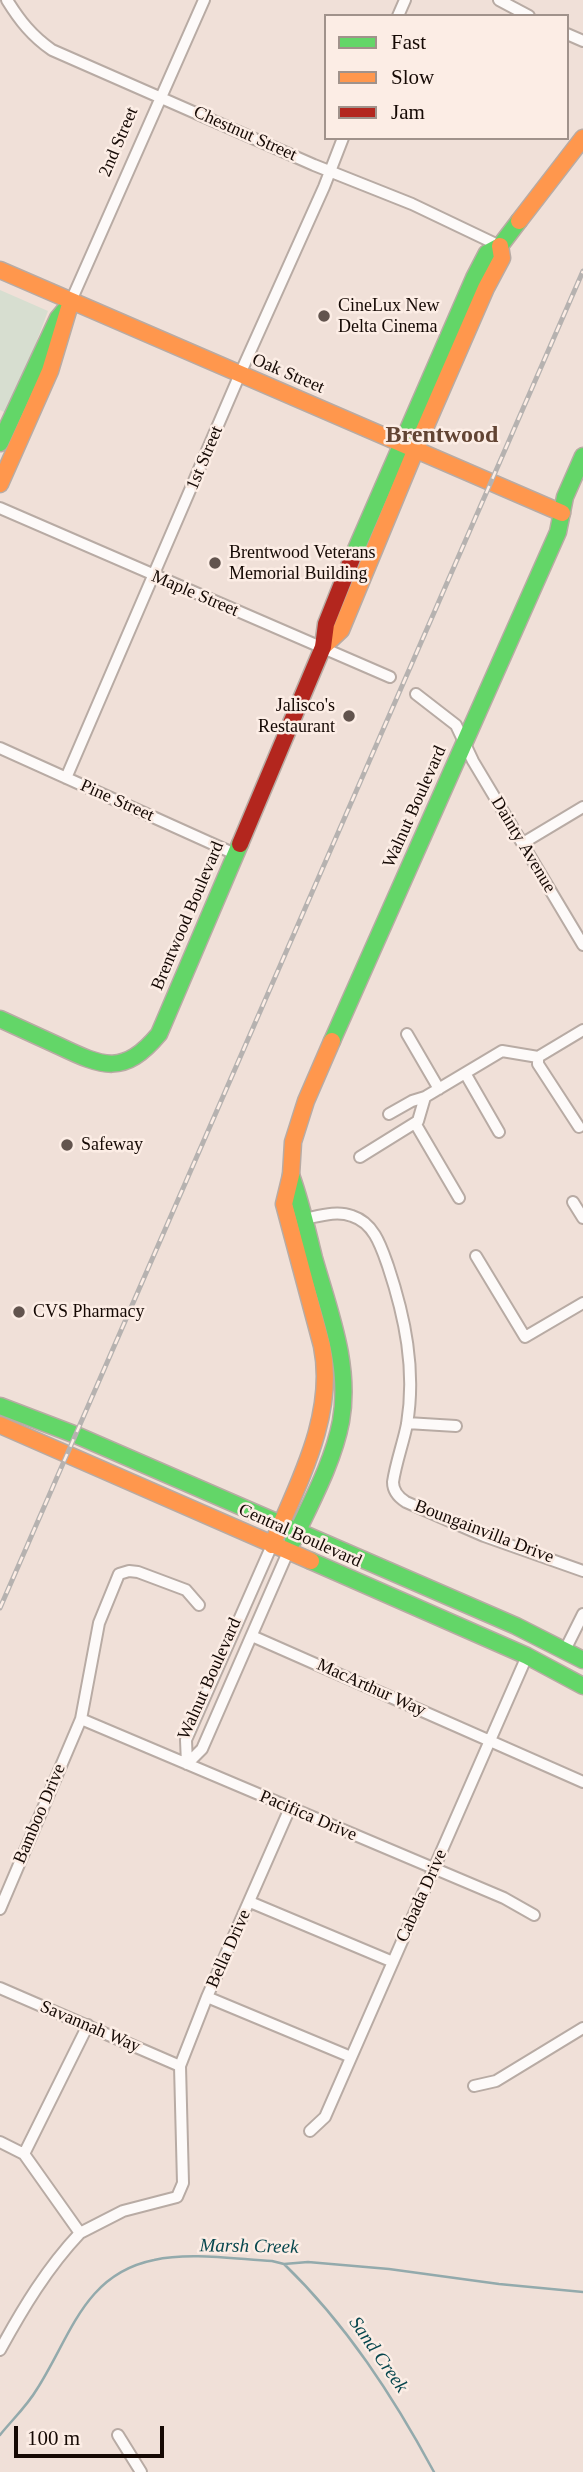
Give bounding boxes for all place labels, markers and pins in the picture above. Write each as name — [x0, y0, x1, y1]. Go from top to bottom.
place label: CineLux New Delta Cinema — [338, 295, 439, 338]
marker: CineLux New Delta Cinema — [316, 308, 332, 324]
place label: Brentwood Veterans Memorial Building — [229, 542, 375, 584]
marker: Brentwood Veterans Memorial Building — [207, 555, 223, 571]
place label: Jalisco's Restaurant — [258, 695, 335, 738]
marker: Jalisco's Restaurant — [341, 708, 357, 724]
place label: Safeway — [81, 1134, 143, 1156]
marker: Safeway — [59, 1137, 75, 1153]
place label: CVS Pharmacy — [33, 1301, 144, 1323]
marker: CVS Pharmacy — [11, 1304, 27, 1320]

